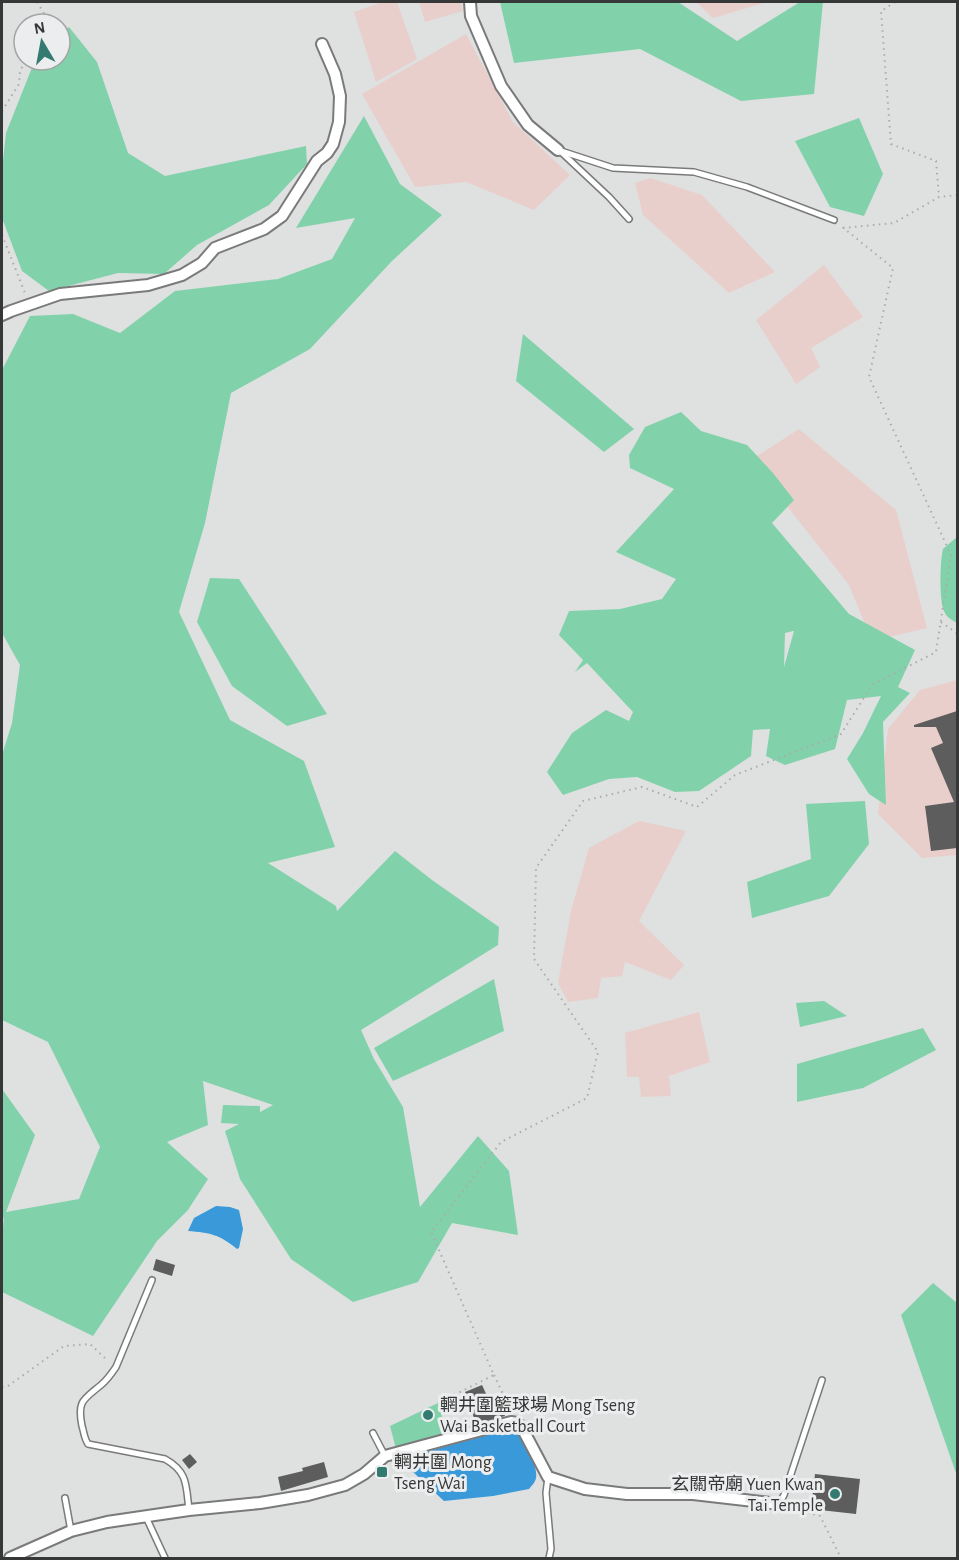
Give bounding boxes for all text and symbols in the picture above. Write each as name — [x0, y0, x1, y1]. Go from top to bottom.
north arrow — [12, 12, 72, 72]
text: N — [33, 19, 46, 37]
place label: 輞井圍籃球場 Mong Tseng Wai Basketball Court — [440, 1395, 635, 1436]
marker: 輞井圍籃球場 Mong Tseng Wai Basketball Court — [421, 1408, 435, 1422]
place label: 輞井圍 Mong Tseng Wai — [394, 1452, 492, 1493]
marker: 輞井圍 Mong Tseng Wai — [375, 1465, 389, 1479]
place label: 玄關帝廟 Yuen Kwan Tai Temple — [671, 1474, 823, 1515]
marker: 玄關帝廟 Yuen Kwan Tai Temple — [828, 1487, 842, 1501]

